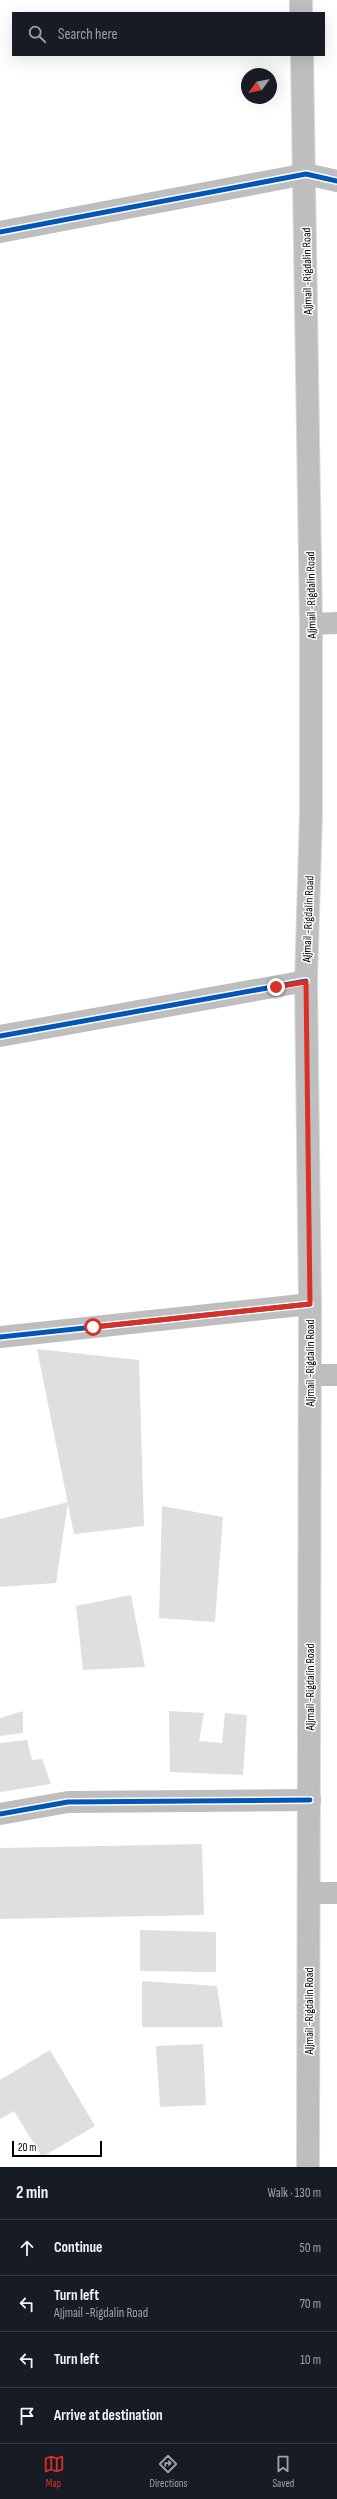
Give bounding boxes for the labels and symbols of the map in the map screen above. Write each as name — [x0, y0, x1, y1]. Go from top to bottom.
north arrow — [241, 68, 277, 104]
street label: AJjmail -Rigdalin Road — [299, 227, 316, 316]
street label: AJjmail -Rigdalin Road — [303, 551, 320, 640]
street label: AJjmail -Rigdalin Road — [299, 875, 318, 964]
route end — [267, 978, 285, 996]
route start — [84, 1318, 102, 1336]
street label: AJjmail -Rigdalin Road — [303, 1320, 318, 1407]
street label: AJjmail -Rigdalin Road — [303, 1644, 318, 1731]
street label: AJjmail -Rigdalin Road — [302, 1968, 317, 2055]
scale bar — [12, 2139, 102, 2158]

